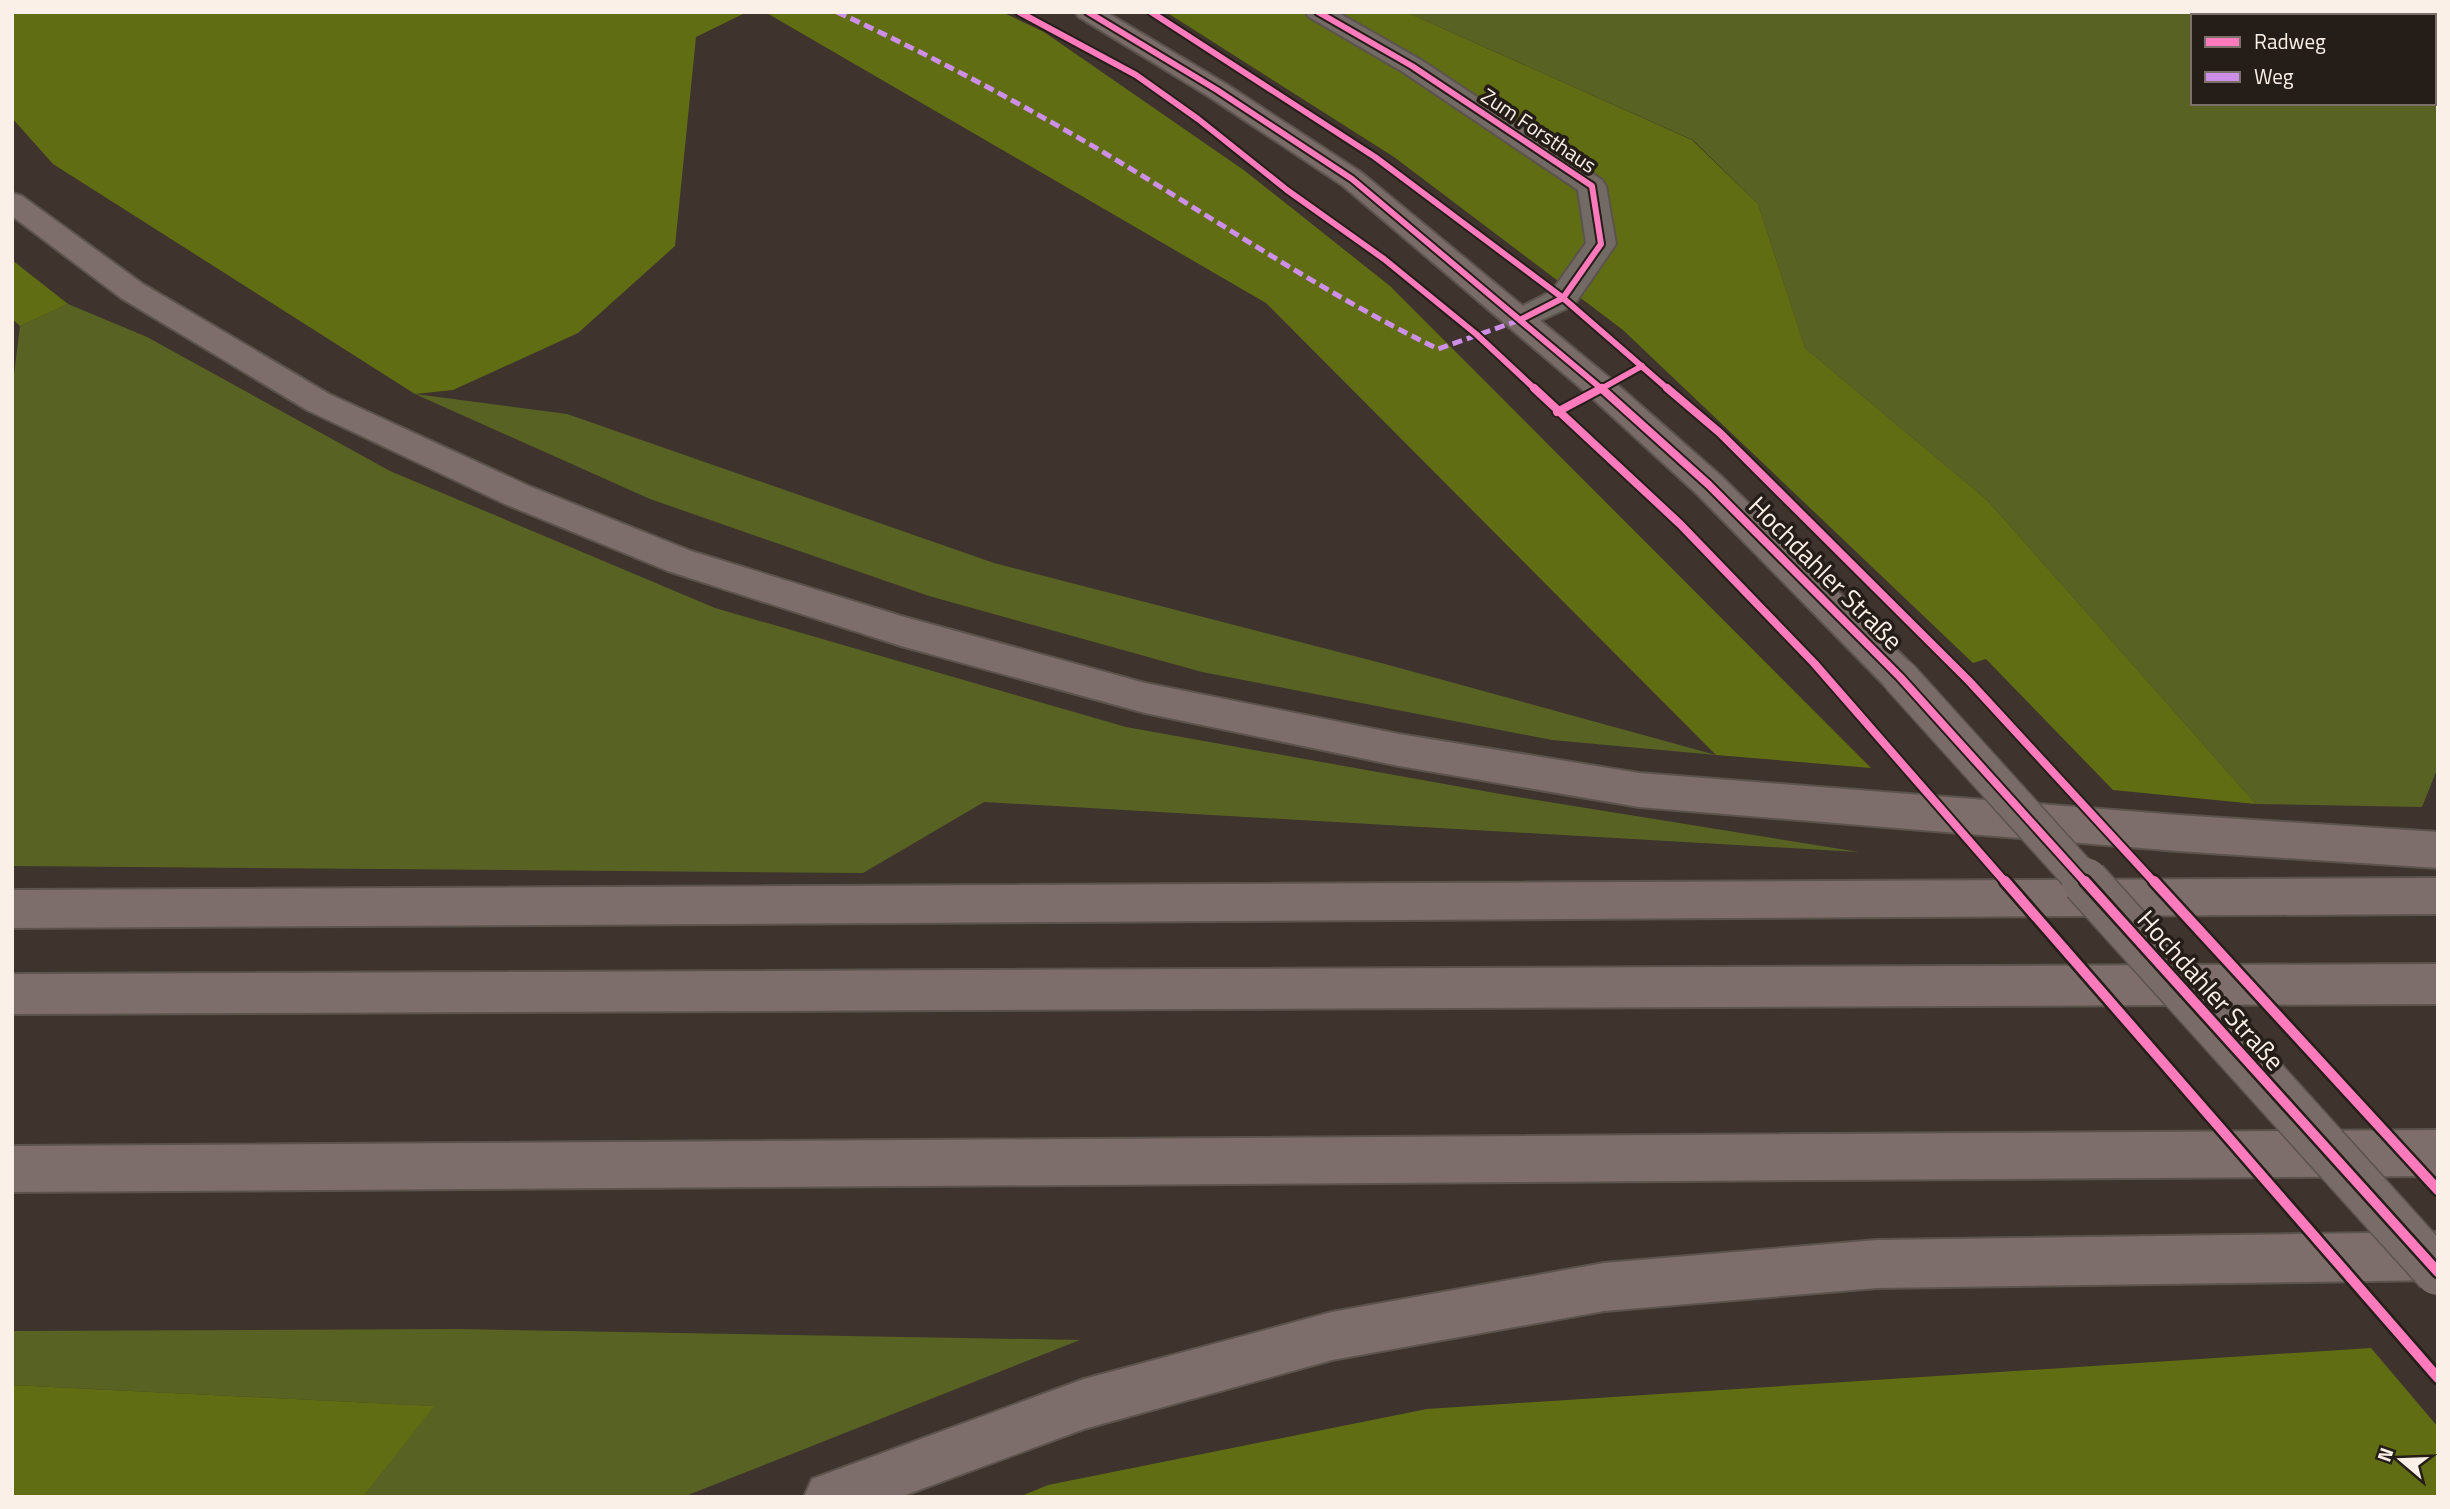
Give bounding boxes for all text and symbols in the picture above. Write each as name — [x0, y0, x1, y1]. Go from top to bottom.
legend — [2191, 14, 2436, 105]
text: Radweg — [2254, 25, 2326, 57]
text: Weg — [2254, 60, 2294, 92]
street label: Zum Forsthaus — [1475, 79, 1603, 181]
street label: Hochdahler Straße — [1740, 487, 1912, 659]
street label: Hochdahler Straße — [2128, 901, 2294, 1079]
north arrow — [2366, 1425, 2436, 1495]
text: N — [2369, 1443, 2400, 1465]

